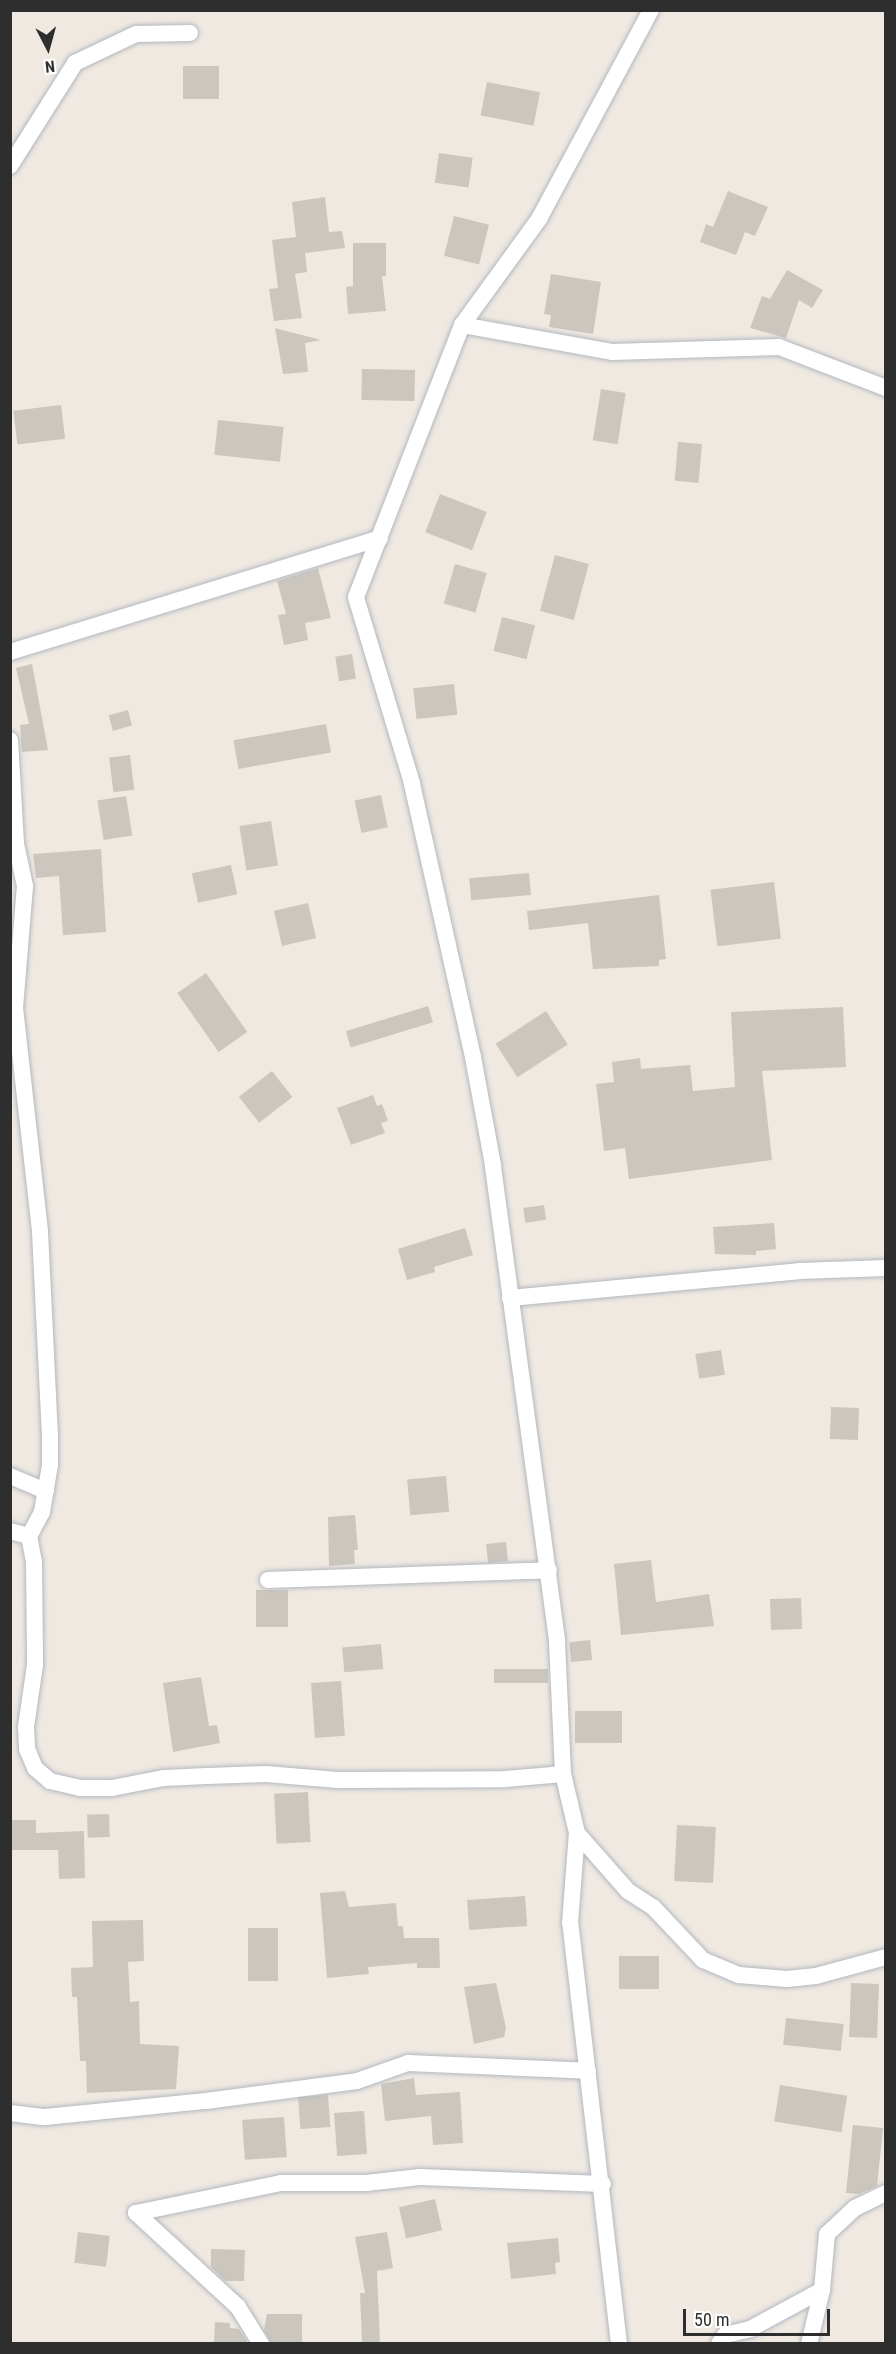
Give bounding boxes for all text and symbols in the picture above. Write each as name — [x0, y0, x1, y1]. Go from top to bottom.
north arrow — [18, 18, 78, 78]
text: N — [44, 56, 56, 76]
scale bar — [686, 2297, 833, 2335]
text: 50 m — [694, 2309, 729, 2330]

